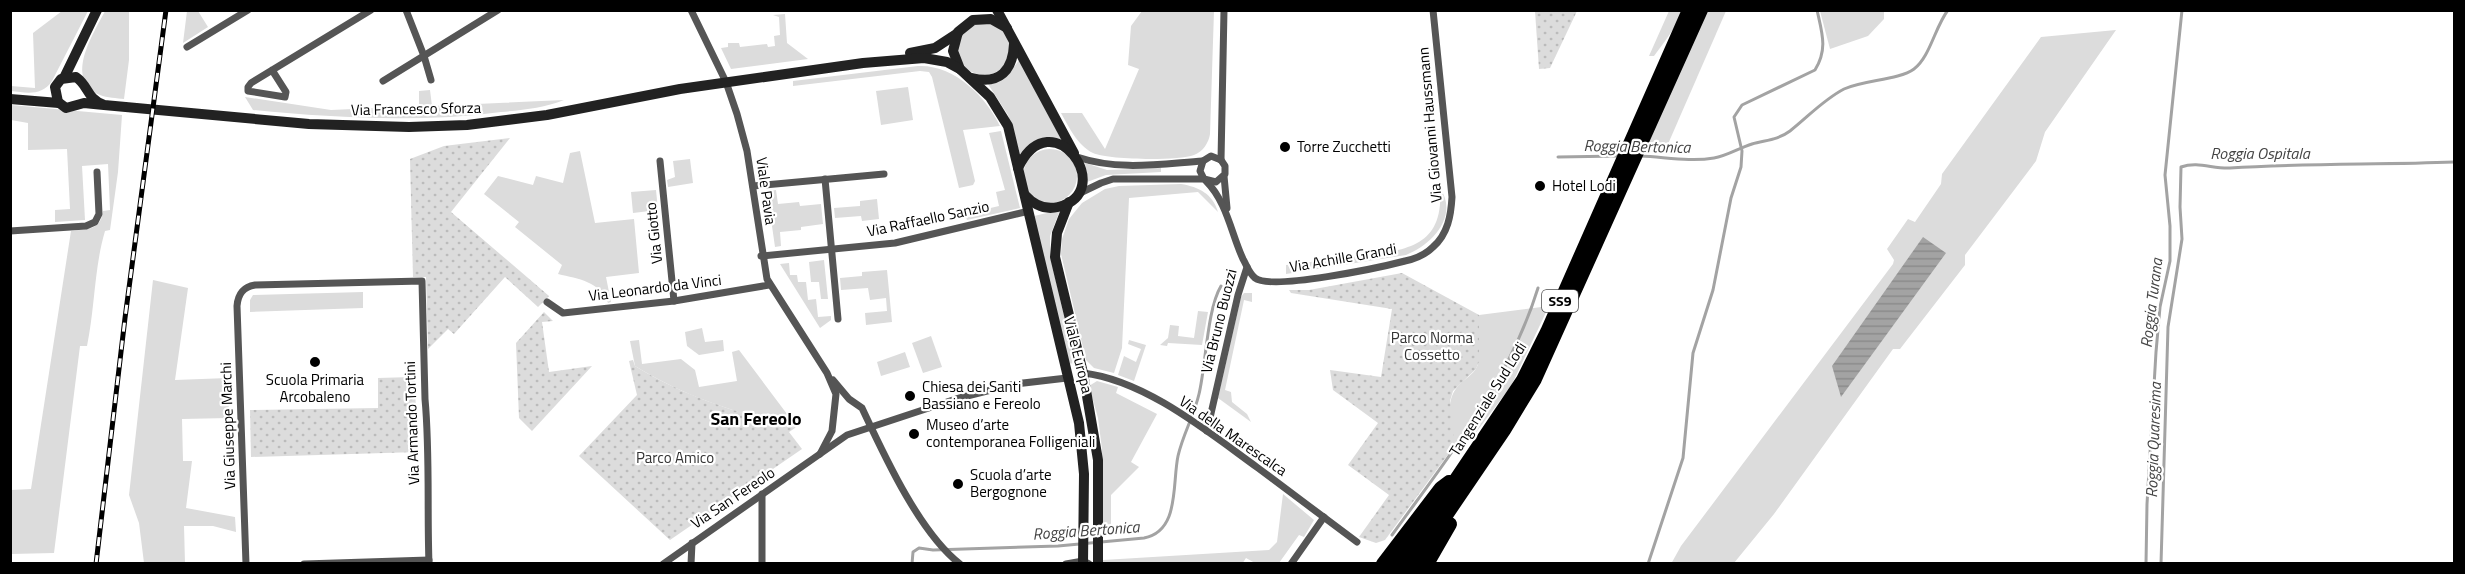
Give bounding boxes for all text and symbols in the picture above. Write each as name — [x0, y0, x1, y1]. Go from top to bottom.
street label: Via Giovanni Haussmann — [1411, 46, 1448, 204]
street label: Via Francesco Sforza — [351, 96, 482, 121]
water label: Roggia Bertonica — [1583, 133, 1692, 159]
place label: Torre Zucchetti — [1297, 135, 1391, 158]
marker: Torre Zucchetti — [1278, 140, 1292, 154]
water label: Roggia Ospitala — [2210, 141, 2311, 165]
street label: Viale Pavia — [750, 156, 783, 227]
place label: Hotel Lodi — [1552, 174, 1616, 197]
marker: Hotel Lodi — [1533, 179, 1547, 193]
street label: Via Raffaello Sanzio — [865, 194, 991, 243]
street label: Via Giotto — [639, 201, 668, 265]
street label: Via Achille Grandi — [1287, 237, 1398, 278]
water label: Roggia Turana — [2134, 256, 2169, 349]
street label: Via Bruno Buozzi — [1194, 266, 1243, 375]
street label: Via Leonardo da Vinci — [587, 268, 723, 307]
road number: SS9 — [1542, 290, 1578, 312]
street label: Viale Europa — [1058, 314, 1099, 396]
park label: Parco Norma Cossetto — [1391, 326, 1474, 366]
street label: Tangenziale Sud Lodi — [1443, 337, 1532, 460]
marker: Scuola Primaria Arcobaleno — [308, 355, 322, 369]
street label: Via Armando Tortini — [398, 361, 425, 485]
street label: Via Giuseppe Marchi — [214, 362, 241, 490]
place label: Scuola Primaria Arcobaleno — [266, 368, 365, 408]
place label: Chiesa dei Santi Bassiano e Fereolo — [922, 375, 1041, 415]
water label: Roggia Quaresima — [2139, 381, 2167, 498]
marker: Chiesa dei Santi Bassiano e Fereolo — [903, 389, 917, 403]
street label: Via della Marescalca — [1175, 390, 1292, 482]
district label: San Fereolo — [710, 405, 802, 432]
place label: Museo d’arte contemporanea Folligeniali — [926, 413, 1095, 453]
marker: Museo d’arte contemporanea Folligeniali — [907, 427, 921, 441]
park label: Parco Amico — [636, 446, 714, 469]
street label: Via San Fereolo — [686, 461, 779, 534]
place label: Scuola d’arte Bergognone — [970, 463, 1051, 503]
marker: Scuola d’arte Bergognone — [951, 477, 965, 491]
water label: Roggia Bertonica — [1032, 514, 1141, 546]

